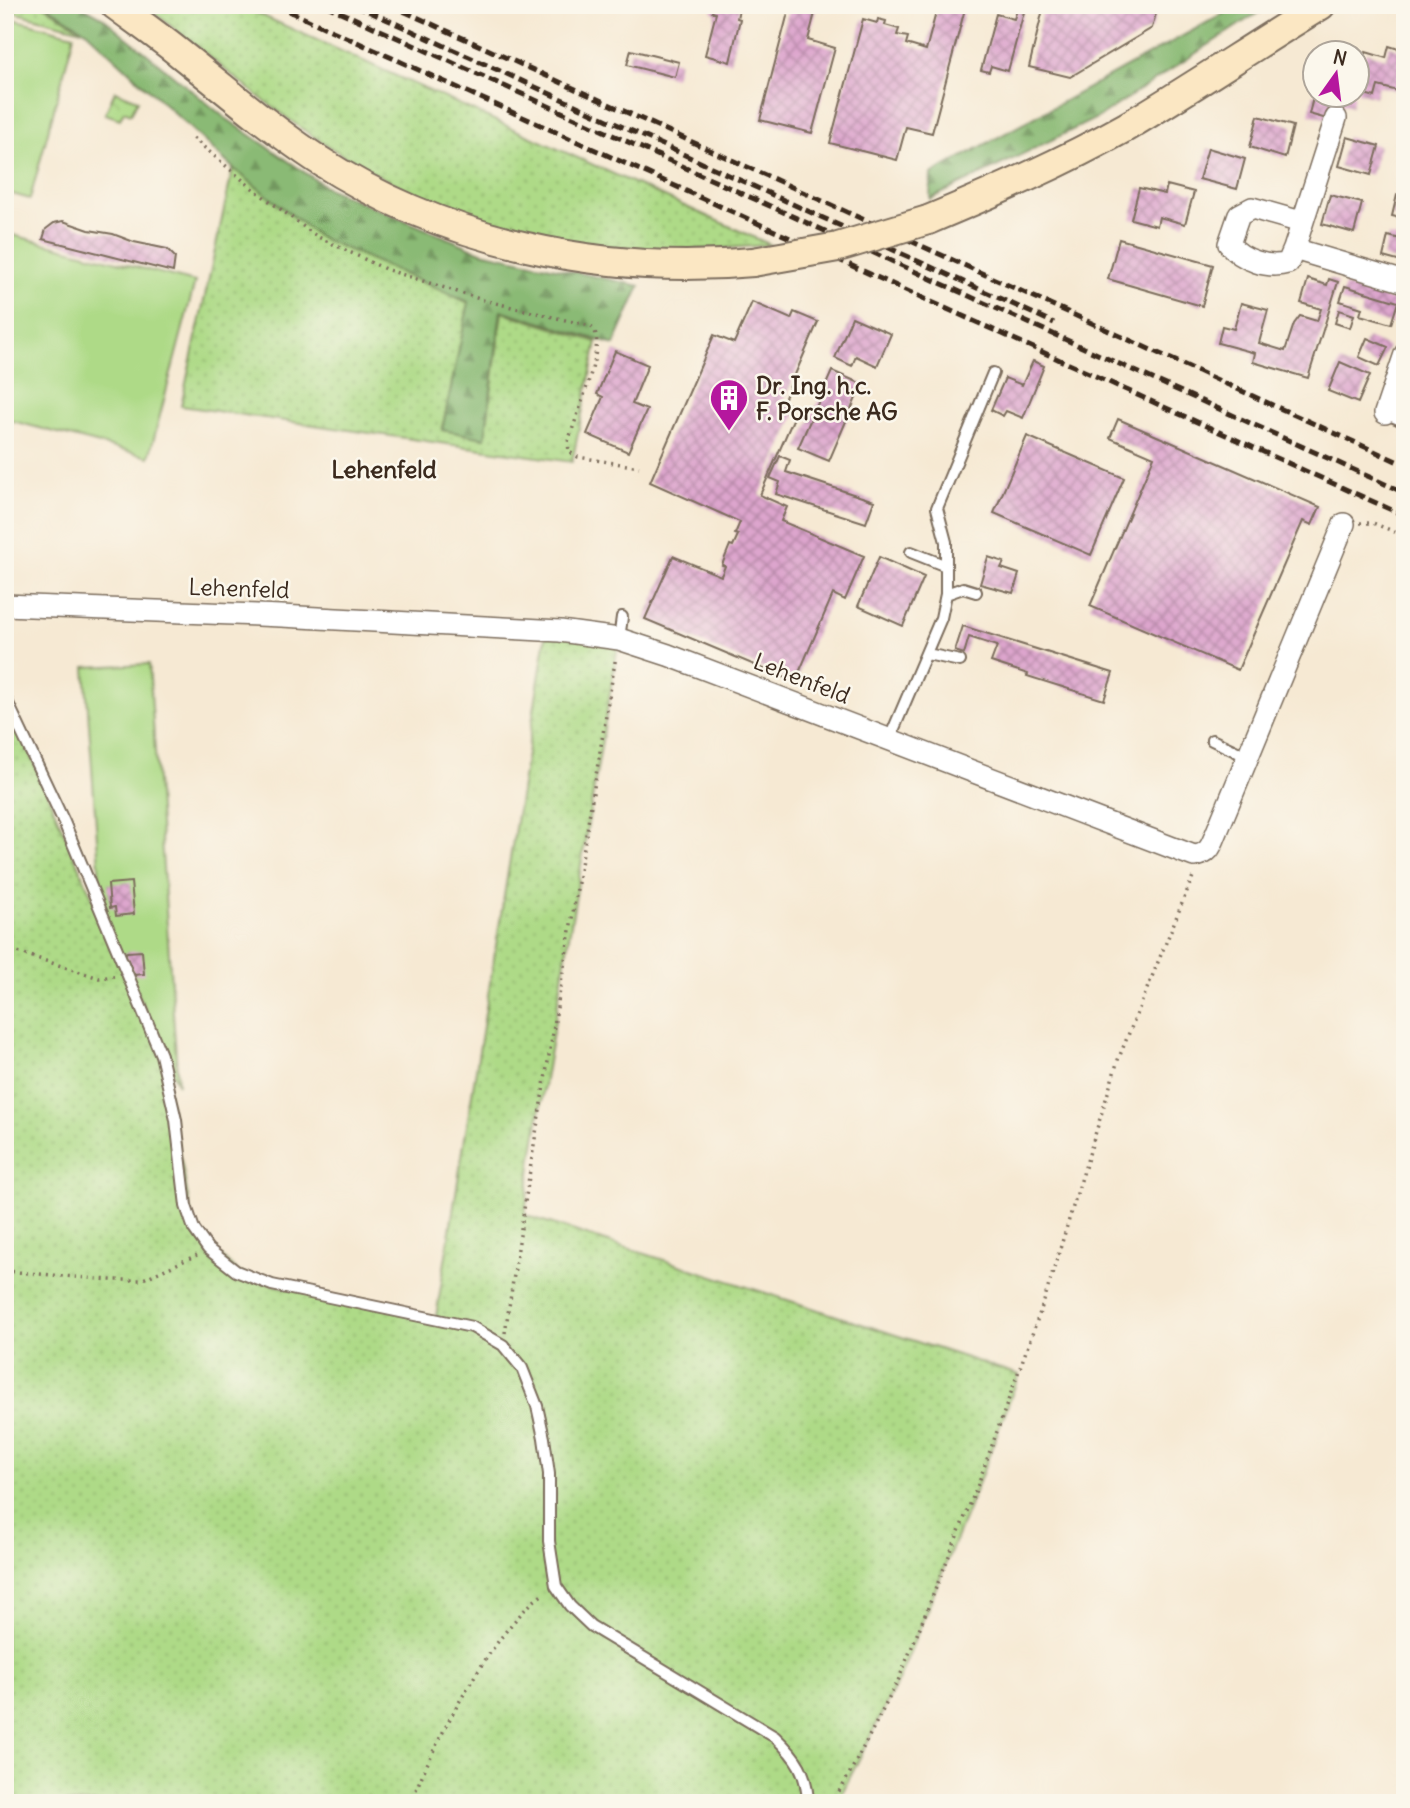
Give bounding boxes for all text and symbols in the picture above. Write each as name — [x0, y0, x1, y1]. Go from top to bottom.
north arrow — [1302, 38, 1372, 108]
text: N — [1331, 44, 1349, 71]
place label: Dr. Ing. h.c. F. Porsche AG — [756, 371, 898, 426]
building icon: Dr. Ing. h.c. F. Porsche AG — [708, 377, 750, 432]
district label: Lehenfeld — [331, 454, 437, 484]
street label: Lehenfeld — [188, 572, 290, 604]
street label: Lehenfeld — [750, 646, 854, 710]

